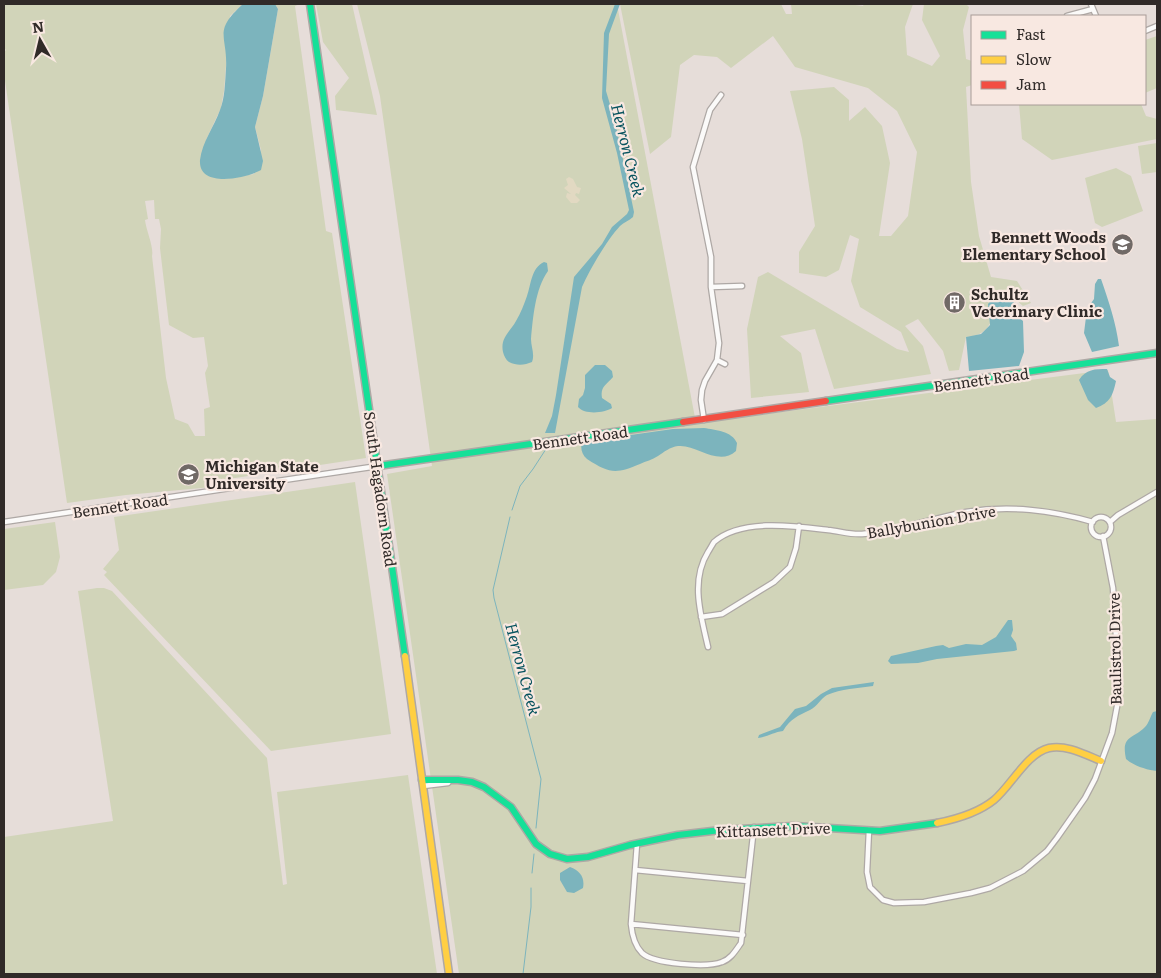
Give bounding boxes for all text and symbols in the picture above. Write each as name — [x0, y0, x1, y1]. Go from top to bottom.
north arrow — [15, 15, 65, 65]
text: N — [31, 15, 46, 37]
legend — [971, 15, 1146, 105]
text: Fast — [1016, 22, 1045, 45]
text: Slow — [1016, 47, 1051, 70]
text: Jam — [1016, 72, 1047, 95]
water label: Herron Creek — [606, 101, 652, 199]
place label: Bennett Woods Elementary School — [962, 225, 1107, 265]
school or university icon: Bennett Woods Elementary School — [1110, 233, 1134, 257]
place label: Schultz Veterinary Clinic — [971, 282, 1102, 322]
building icon: Schultz Veterinary Clinic — [943, 290, 967, 314]
street label: Bennett Road — [932, 361, 1030, 397]
street label: South Hagadorn Road — [359, 410, 403, 568]
street label: Bennett Road — [531, 419, 629, 455]
place label: Michigan State University — [205, 454, 319, 494]
school or university icon: Michigan State University — [177, 462, 201, 486]
street label: Bennett Road — [71, 487, 169, 523]
street label: Ballybunion Drive — [865, 498, 997, 544]
street label: Baulistrol Drive — [1102, 592, 1126, 705]
water label: Herron Creek — [500, 620, 548, 718]
street label: Kittansett Drive — [715, 816, 831, 842]

